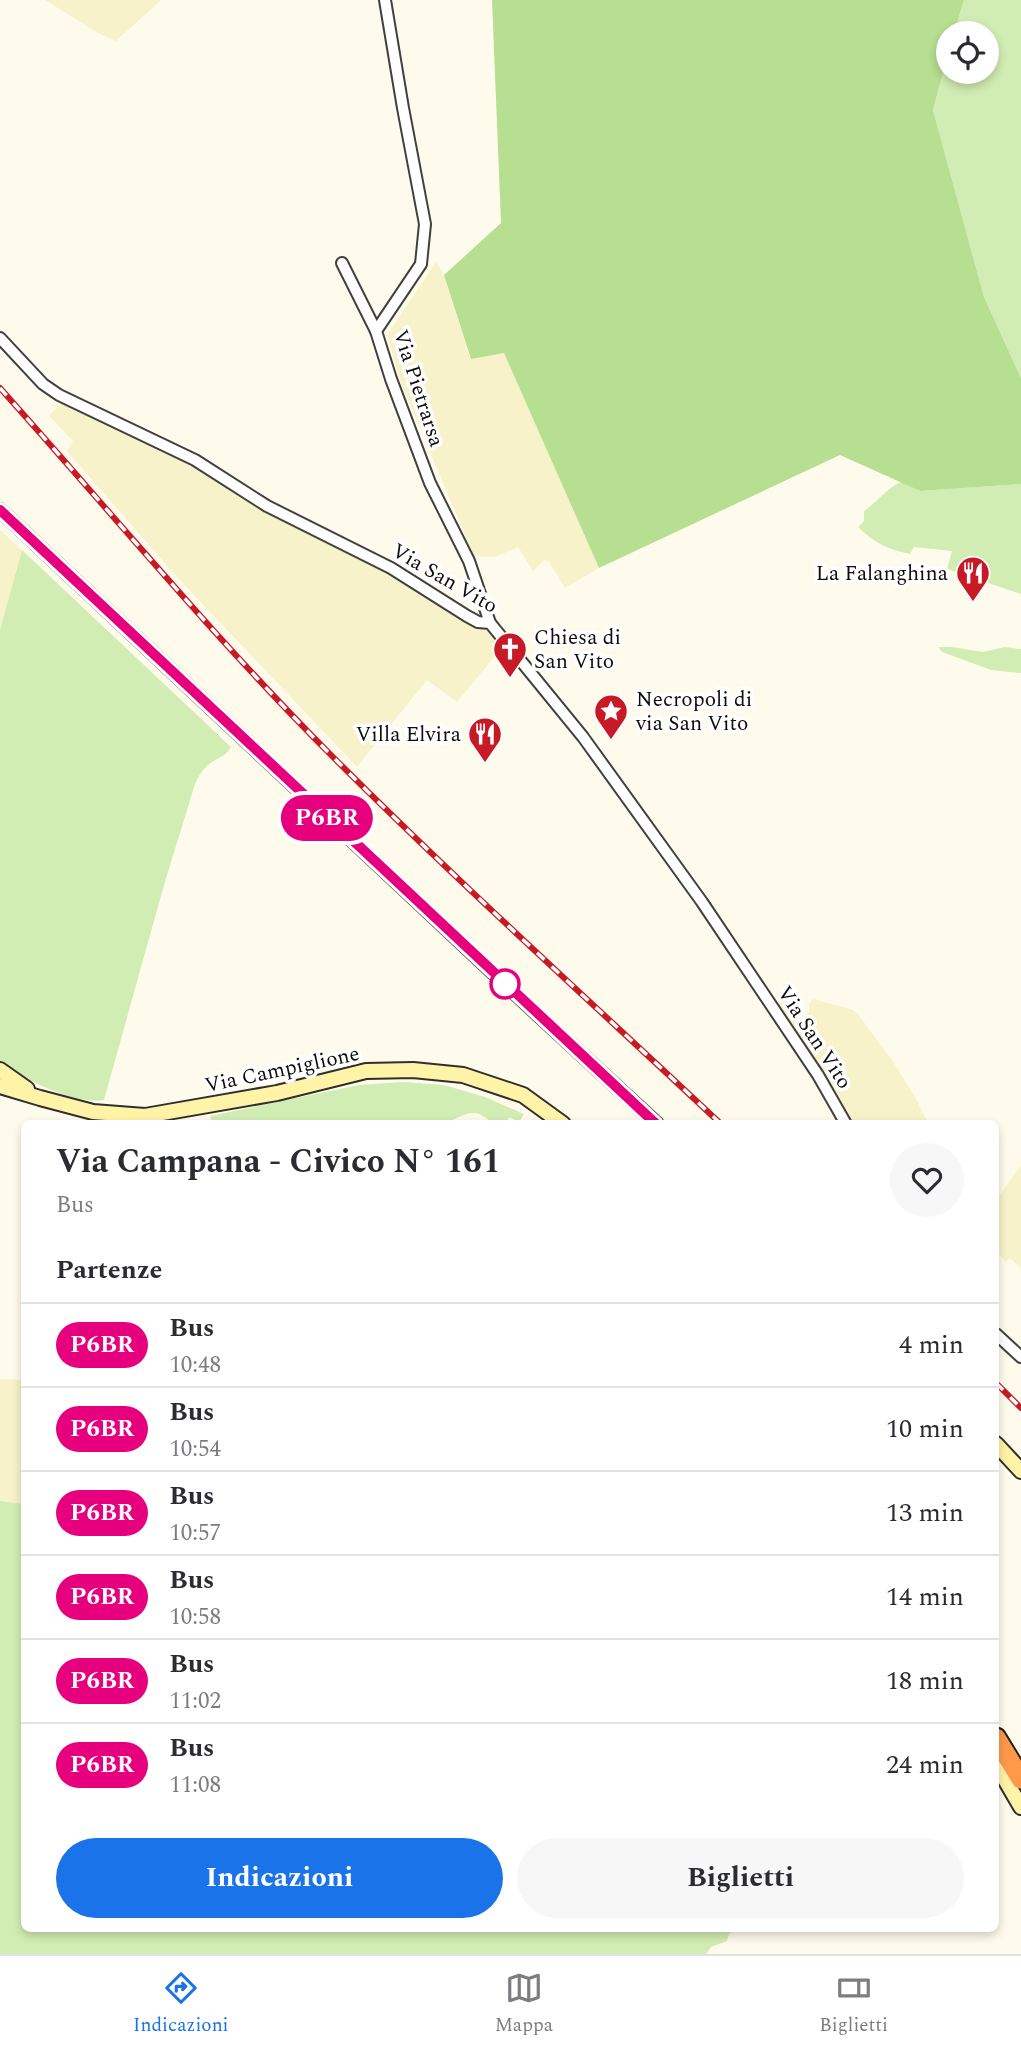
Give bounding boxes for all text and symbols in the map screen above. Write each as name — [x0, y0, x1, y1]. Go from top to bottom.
map controls — [936, 21, 999, 84]
button: locate — [936, 21, 999, 84]
street label: Via Pietrarsa — [384, 325, 452, 452]
street label: Via San Vito — [385, 536, 504, 622]
restaurant icon: La Falanghina — [954, 554, 992, 603]
place label: La Falanghina — [816, 558, 949, 590]
place label: Chiesa di San Vito — [534, 622, 621, 678]
church icon: Chiesa di San Vito — [491, 630, 529, 679]
place label: Necropoli di via San Vito — [635, 684, 752, 740]
place icon: Necropoli di via San Vito — [592, 692, 630, 741]
restaurant icon: Villa Elvira — [466, 715, 504, 764]
place label: Villa Elvira — [356, 719, 462, 751]
line badge: P6BR — [278, 795, 376, 841]
text: P6BR — [295, 800, 359, 836]
unlabelled marker — [490, 969, 520, 999]
street label: Via San Vito — [769, 979, 860, 1096]
street label: Via Campiglione — [202, 1038, 363, 1102]
text: Via Campana - Civico N° 161 — [56, 1137, 500, 1187]
button: heart — [890, 1143, 964, 1217]
text: Bus — [56, 1188, 94, 1223]
text: Partenze — [56, 1250, 163, 1290]
text: Bus — [169, 1308, 214, 1348]
text: 4 min — [899, 1325, 964, 1365]
text: P6BR — [70, 1327, 134, 1363]
text: 10:48 — [169, 1348, 221, 1383]
text: Bus — [169, 1392, 214, 1432]
text: 10 min — [886, 1409, 964, 1449]
text: P6BR — [70, 1411, 134, 1447]
text: 10:54 — [169, 1432, 221, 1467]
text: Bus — [169, 1476, 214, 1516]
text: 13 min — [886, 1493, 964, 1533]
text: P6BR — [70, 1495, 134, 1531]
text: 10:57 — [169, 1516, 221, 1551]
text: Bus — [169, 1560, 214, 1600]
text: 14 min — [886, 1577, 964, 1617]
text: P6BR — [70, 1579, 134, 1615]
text: 10:58 — [169, 1600, 221, 1635]
text: Bus — [169, 1644, 214, 1684]
text: 18 min — [886, 1661, 964, 1701]
text: P6BR — [70, 1663, 134, 1699]
text: 11:02 — [169, 1684, 221, 1719]
text: Bus — [169, 1728, 214, 1768]
text: 24 min — [886, 1745, 964, 1785]
text: P6BR — [70, 1747, 134, 1783]
text: 11:08 — [169, 1768, 221, 1803]
button: Indicazioni — [56, 1838, 503, 1918]
button: Biglietti — [517, 1838, 964, 1918]
tab: Indicazioni — [133, 1969, 229, 2040]
tab: Mappa — [495, 1969, 553, 2040]
tab: Biglietti — [819, 1969, 888, 2040]

